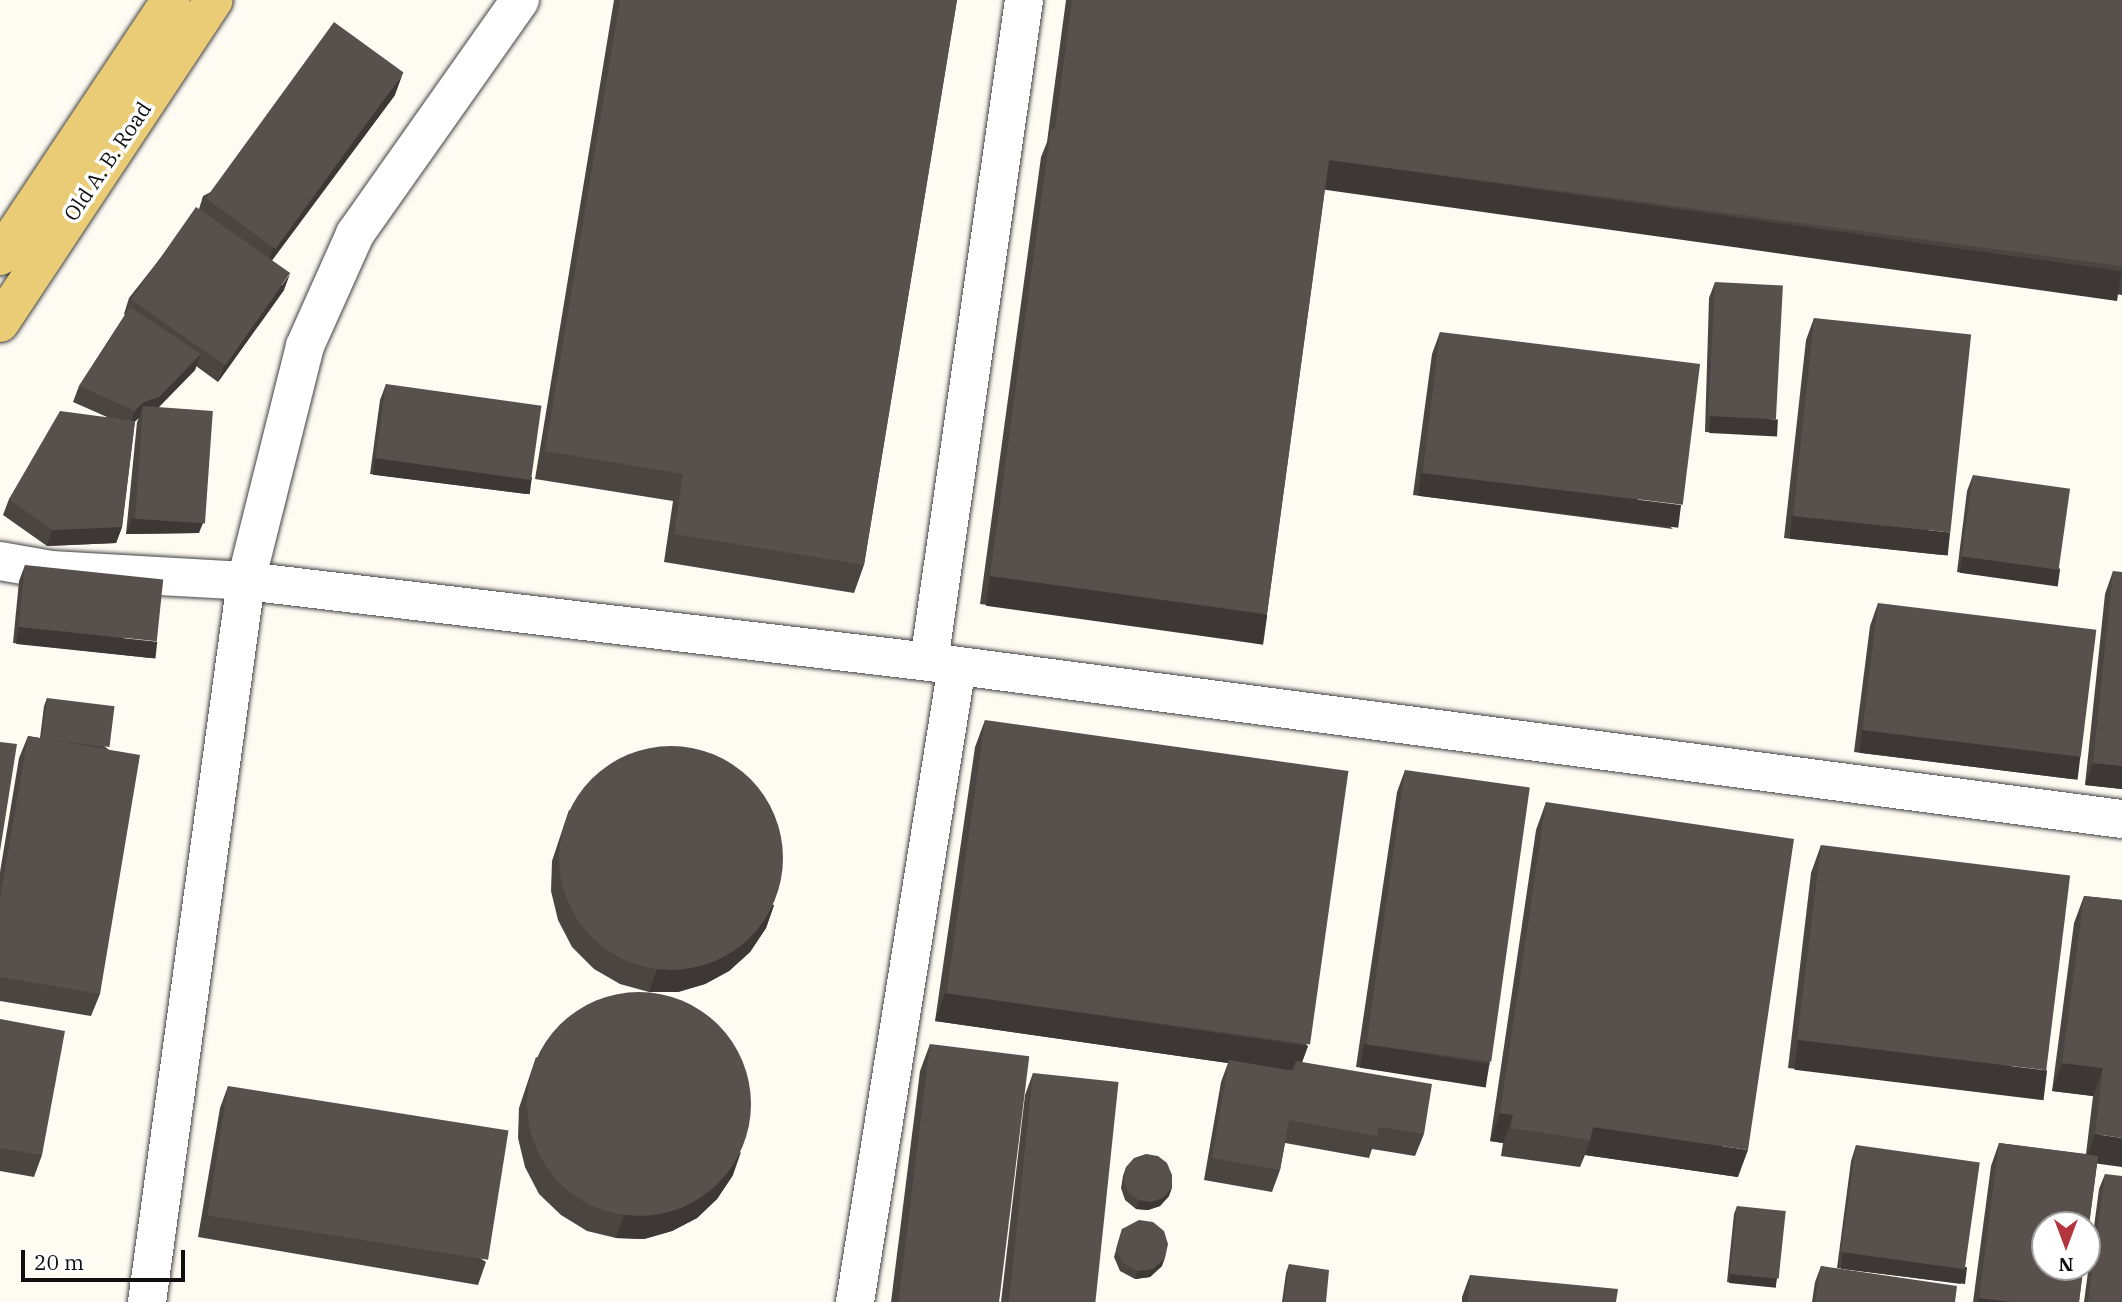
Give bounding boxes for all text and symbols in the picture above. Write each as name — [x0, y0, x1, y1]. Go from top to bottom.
street label: Old A. B. Road — [58, 97, 156, 225]
north arrow — [2031, 1211, 2101, 1281]
scale bar — [24, 1236, 189, 1280]
text: 20 m — [34, 1248, 84, 1276]
text: N — [2058, 1253, 2074, 1277]

